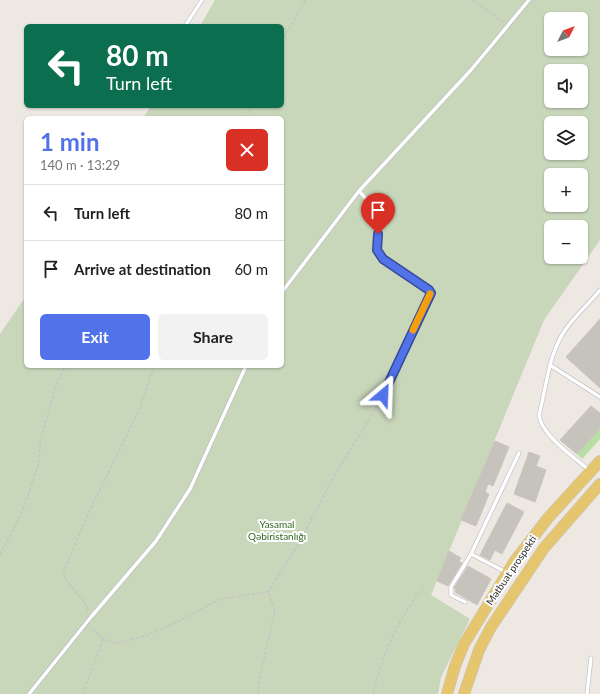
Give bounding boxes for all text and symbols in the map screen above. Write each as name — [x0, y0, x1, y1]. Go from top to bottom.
north arrow — [544, 12, 588, 56]
map controls — [544, 12, 588, 264]
text: 80 m — [106, 38, 169, 72]
icon: left — [40, 40, 92, 92]
button: sound — [544, 64, 588, 108]
text: Turn left — [106, 72, 172, 94]
button: layers — [544, 116, 588, 160]
text: 1 min — [40, 127, 100, 156]
button: close — [226, 129, 268, 171]
text: 140 m · 13:29 — [40, 157, 120, 173]
button: + — [544, 168, 588, 212]
pin — [361, 193, 395, 234]
icon: arrive — [367, 199, 389, 221]
icon: left — [40, 202, 62, 224]
text: Turn left — [74, 204, 130, 222]
text: 80 m — [234, 204, 268, 222]
button: − — [544, 220, 588, 264]
icon: arrive — [40, 258, 62, 280]
text: Arrive at destination — [74, 260, 211, 278]
text: 60 m — [234, 260, 268, 278]
button: Exit — [40, 314, 150, 360]
button: Share — [158, 314, 268, 360]
position arrow — [362, 374, 404, 416]
park label: Yasamal Qəbiristanlığı — [248, 518, 306, 542]
street label: Mətbuat prospekti — [483, 533, 539, 607]

